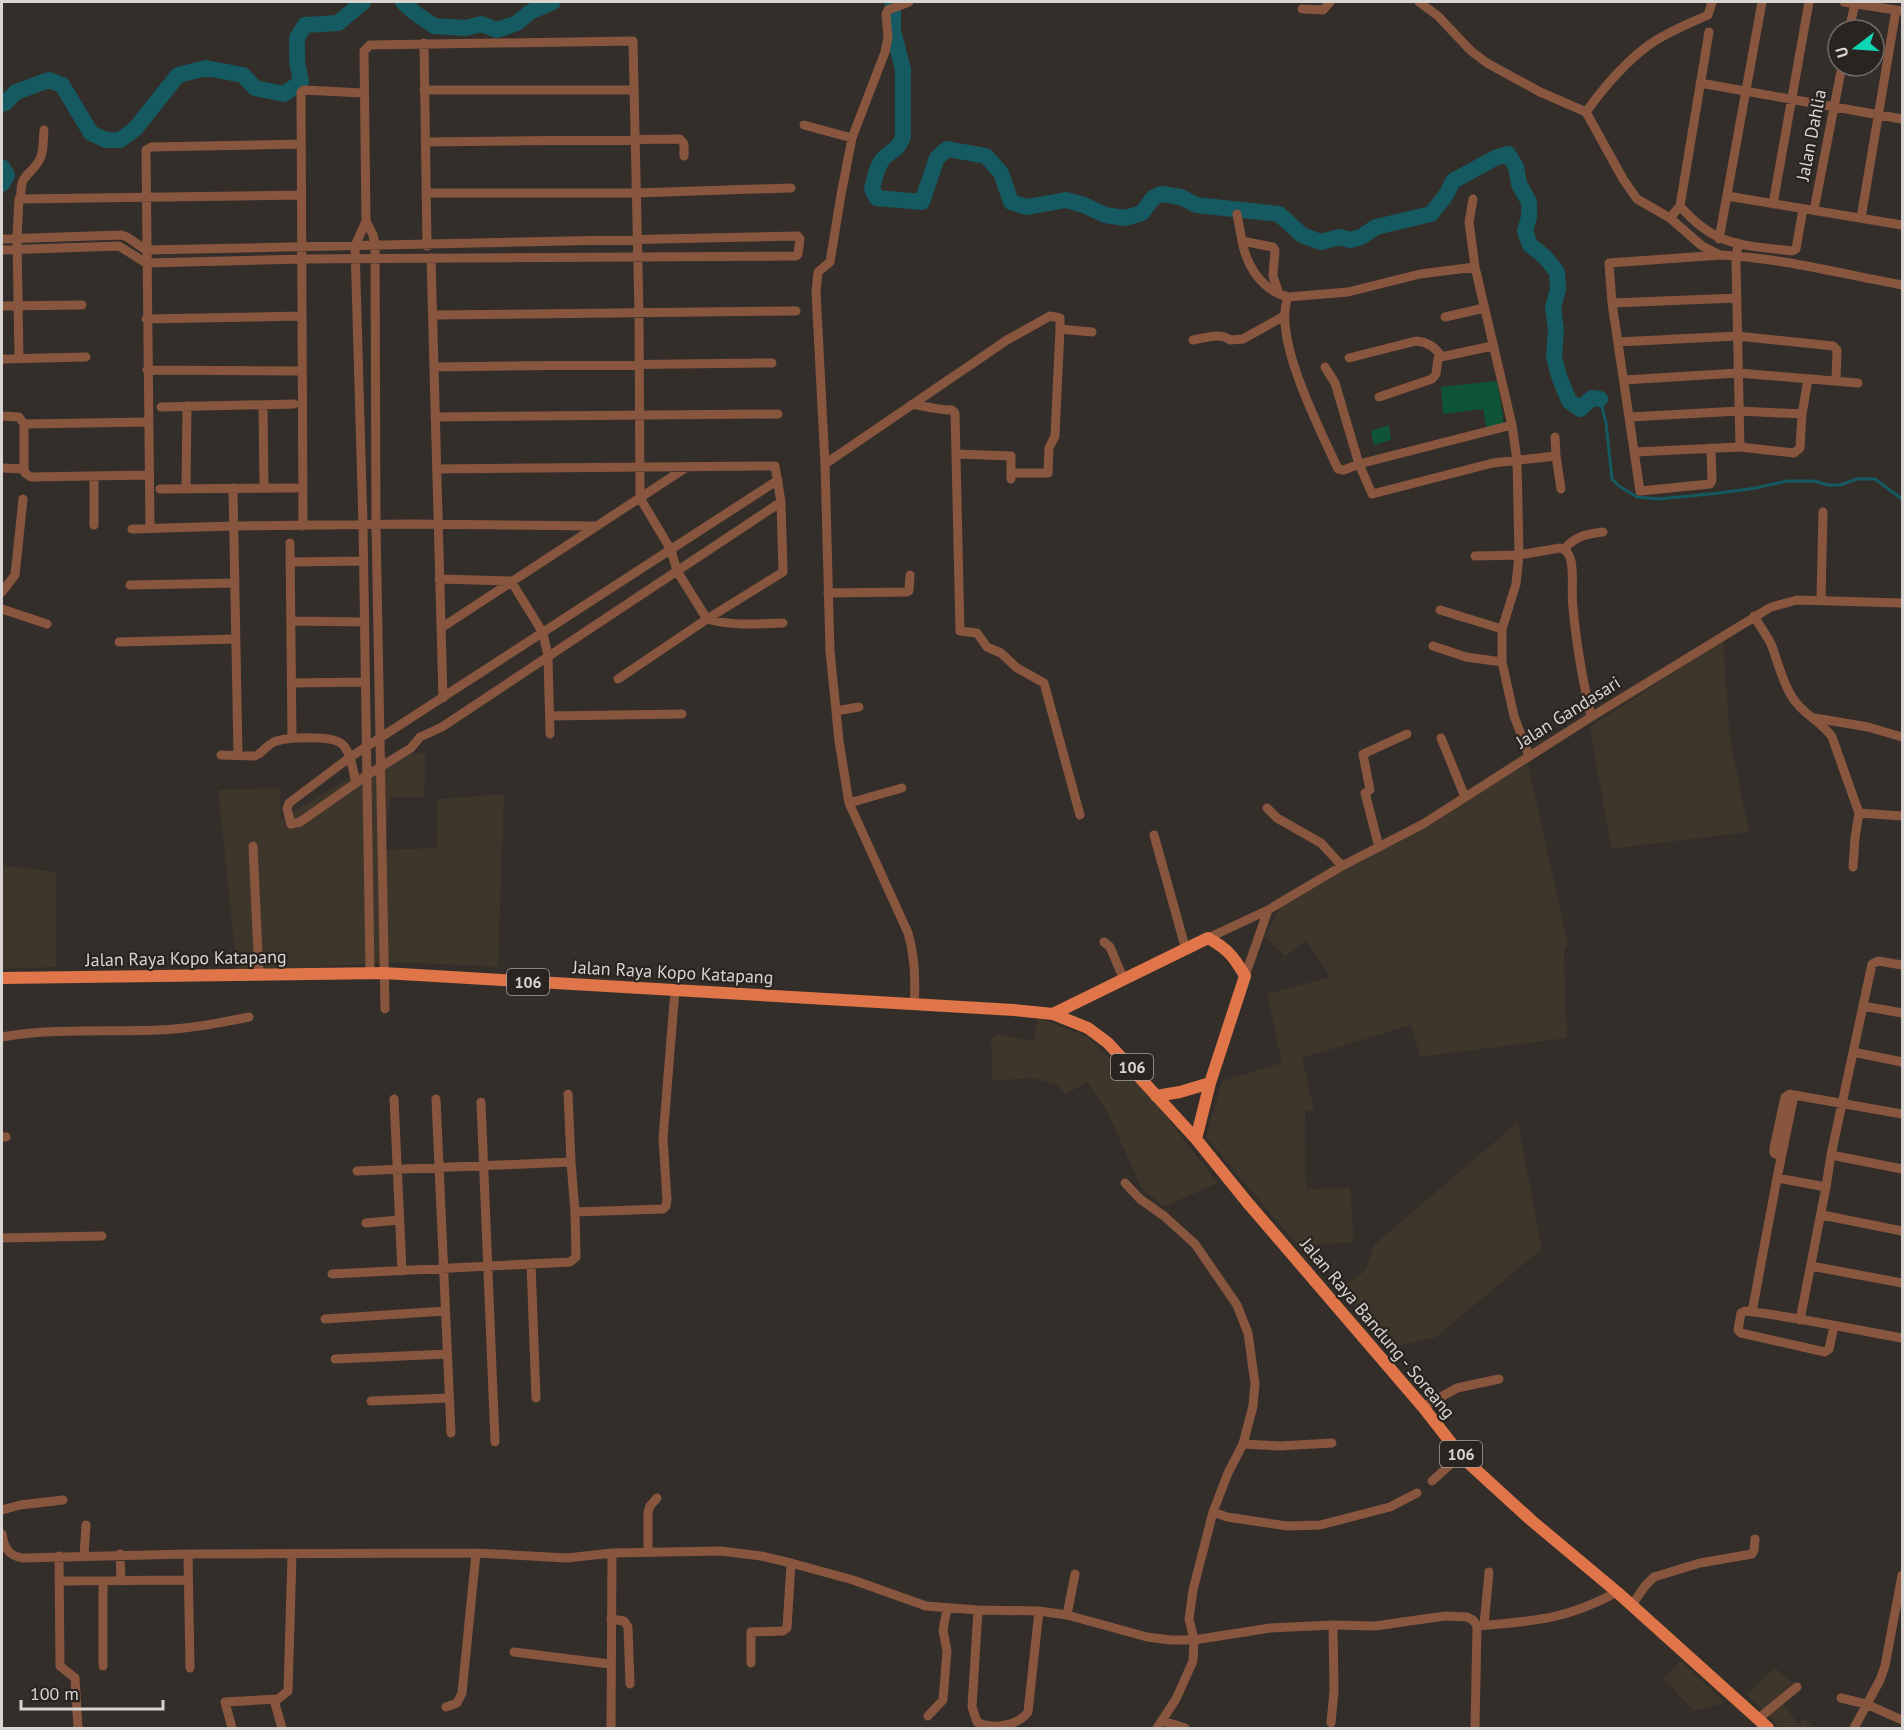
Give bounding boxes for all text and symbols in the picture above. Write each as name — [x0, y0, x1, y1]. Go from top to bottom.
north arrow — [1826, 18, 1886, 78]
text: U — [1831, 45, 1853, 60]
street label: Jalan Dahlia — [1791, 87, 1831, 184]
street label: Jalan Gandasari — [1511, 671, 1624, 754]
street label: Jalan Raya Kopo Katapang — [84, 945, 287, 971]
street label: Jalan Raya Kopo Katapang — [571, 955, 774, 989]
road number: 106 — [507, 969, 549, 995]
road number: 106 — [1111, 1054, 1153, 1080]
street label: Jalan Raya Bandung - Soreang — [1295, 1232, 1460, 1423]
road number: 106 — [1440, 1441, 1482, 1467]
scale bar — [21, 1673, 164, 1711]
text: 100 m — [30, 1682, 79, 1705]

